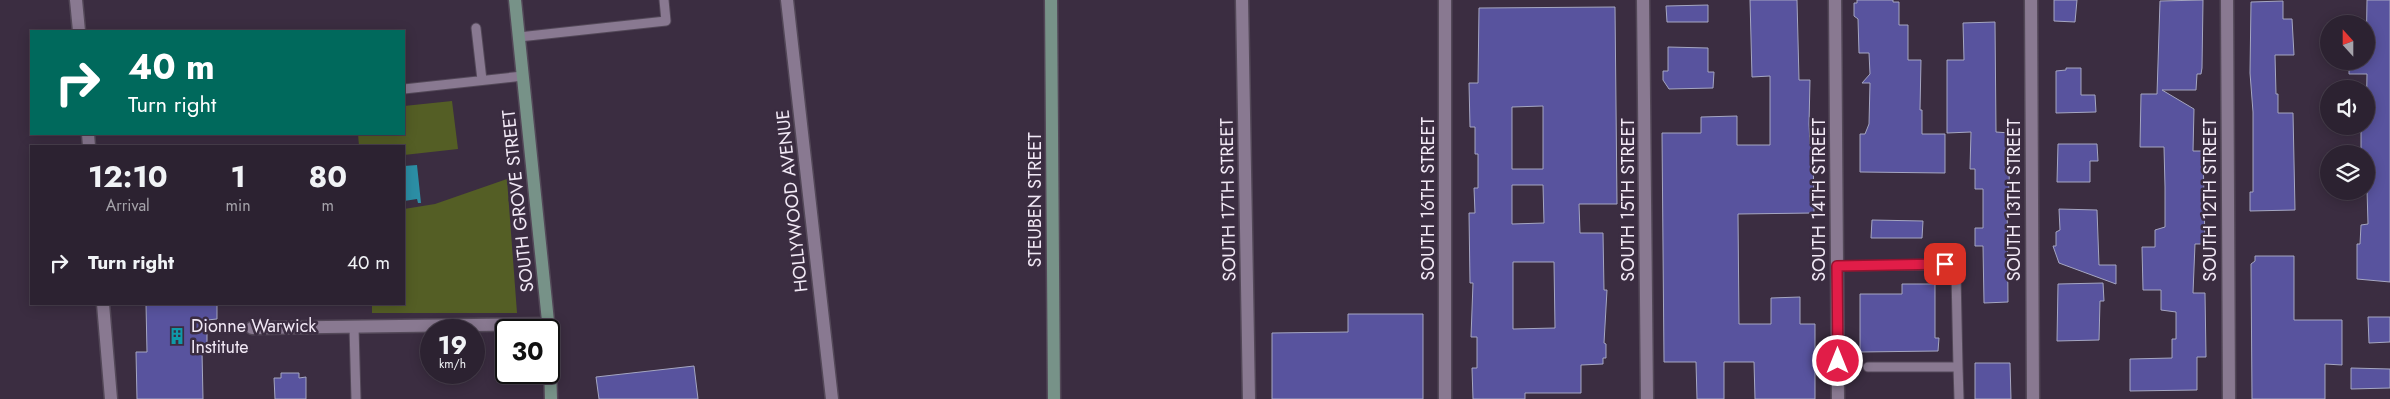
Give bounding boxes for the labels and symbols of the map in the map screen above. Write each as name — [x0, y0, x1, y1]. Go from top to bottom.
north arrow — [2320, 15, 2375, 70]
street label: SOUTH GROVE STREET — [495, 108, 541, 294]
street label: HOLLYWOOD AVENUE — [769, 109, 815, 293]
street label: SOUTH 17TH STREET — [1214, 117, 1242, 282]
street label: SOUTH 16TH STREET — [1415, 117, 1441, 281]
street label: SOUTH 15TH STREET — [1615, 118, 1641, 282]
street label: SOUTH 14TH STREET — [1806, 118, 1832, 282]
street label: SOUTH 13TH STREET — [2001, 118, 2027, 281]
street label: SOUTH 12TH STREET — [2197, 118, 2223, 282]
street label: STEUBEN STREET — [1022, 132, 1048, 268]
pin — [1924, 243, 1966, 285]
place label: Dionne Warwick Institute — [191, 313, 316, 360]
speed limit sign: 30 — [495, 319, 560, 384]
building icon: Dionne Warwick Institute — [167, 326, 187, 346]
position arrow — [1811, 334, 1863, 386]

